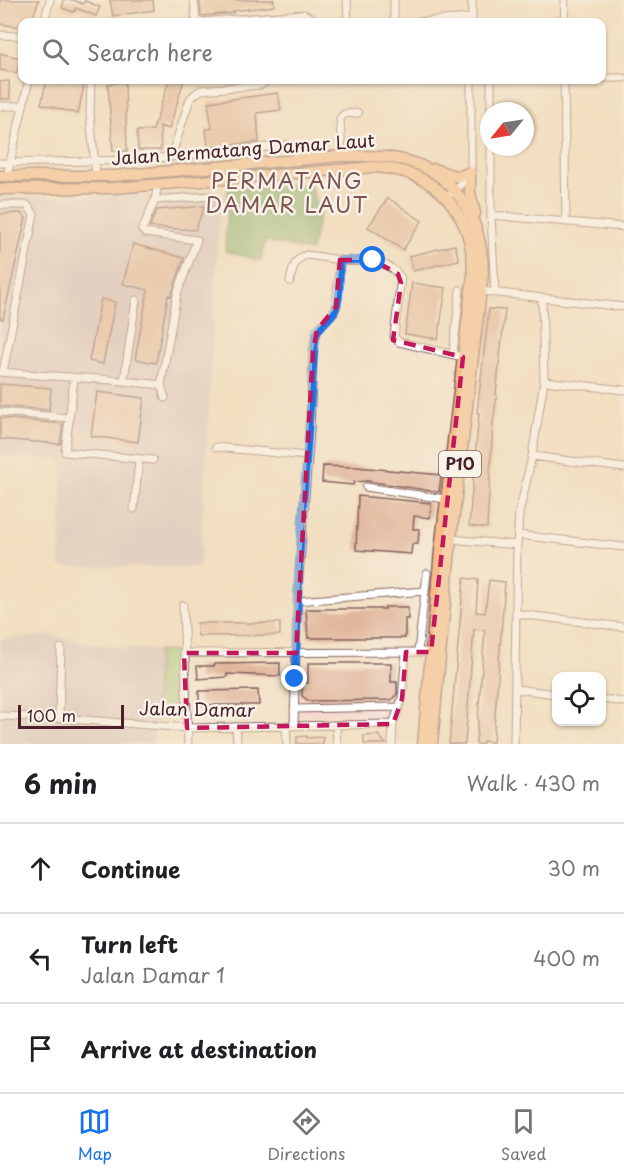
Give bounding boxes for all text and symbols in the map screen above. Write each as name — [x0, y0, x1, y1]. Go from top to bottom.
search box — [18, 18, 606, 84]
icon: search — [39, 35, 72, 68]
text: Search here — [87, 35, 213, 68]
north arrow — [480, 102, 534, 156]
street label: Jalan Permatang Damar Laut — [110, 126, 376, 171]
district label: PERMATANG DAMAR LAUT — [205, 164, 369, 220]
route start — [359, 246, 385, 272]
road number: P10 — [439, 451, 481, 477]
route end — [281, 665, 307, 691]
map controls — [552, 672, 606, 726]
button: locate — [552, 672, 606, 726]
street label: Jalan Damar — [139, 694, 256, 723]
scale bar — [18, 702, 124, 730]
text: 100 m — [27, 703, 76, 727]
text: 6 min — [24, 764, 97, 803]
text: Walk · 430 m — [467, 768, 600, 798]
icon: ahead — [24, 852, 57, 885]
text: Continue — [81, 852, 180, 885]
text: 30 m — [547, 853, 600, 883]
text: Turn left — [81, 927, 178, 960]
icon: left — [24, 942, 57, 975]
text: 400 m — [533, 943, 600, 973]
text: Jalan Damar 1 — [81, 960, 225, 990]
icon: arrive — [24, 1032, 57, 1065]
text: Arrive at destination — [81, 1032, 317, 1065]
tab: Map — [78, 1105, 112, 1165]
tab: Directions — [267, 1105, 345, 1165]
tab: Saved — [501, 1105, 546, 1165]

